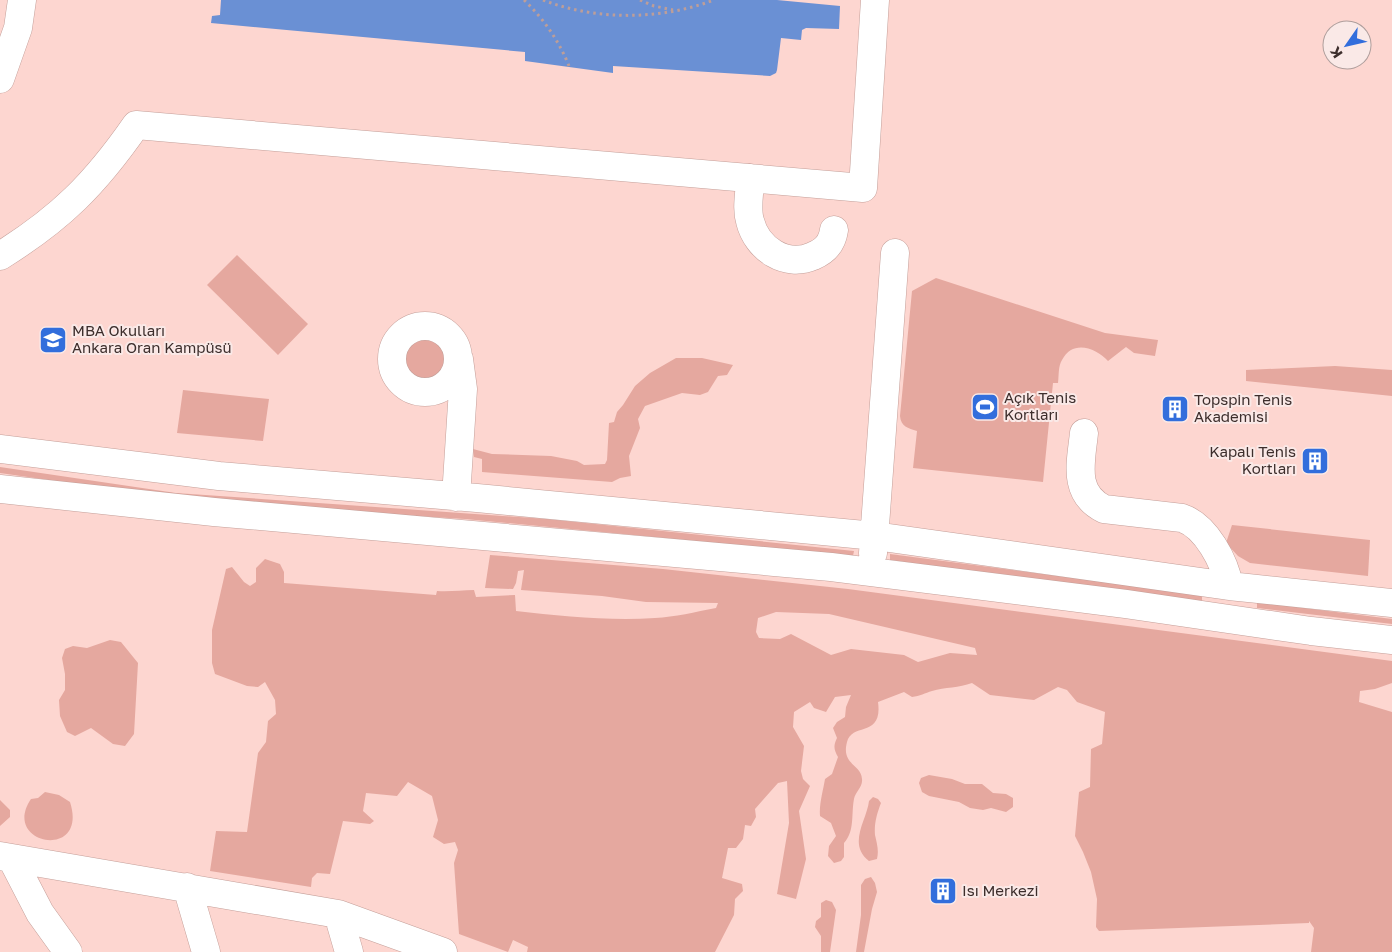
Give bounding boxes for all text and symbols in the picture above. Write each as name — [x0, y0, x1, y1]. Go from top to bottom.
north arrow — [1322, 20, 1372, 70]
text: K — [1326, 44, 1346, 62]
place label: MBA Okulları Ankara Oran Kampüsü — [72, 321, 232, 356]
school or university icon: MBA Okulları Ankara Oran Kampüsü — [38, 325, 68, 355]
place label: Açık Tenis Kortları — [1004, 388, 1076, 423]
place label: Topspin Tenis Akademisi — [1194, 390, 1292, 425]
sports icon: Açık Tenis Kortları — [970, 392, 1000, 422]
building icon: Topspin Tenis Akademisi — [1160, 394, 1190, 424]
place label: Kapalı Tenis Kortları — [1209, 442, 1296, 477]
building icon: Kapalı Tenis Kortları — [1300, 446, 1330, 476]
building icon: Isı Merkezi — [928, 876, 958, 906]
place label: Isı Merkezi — [962, 881, 1038, 899]

